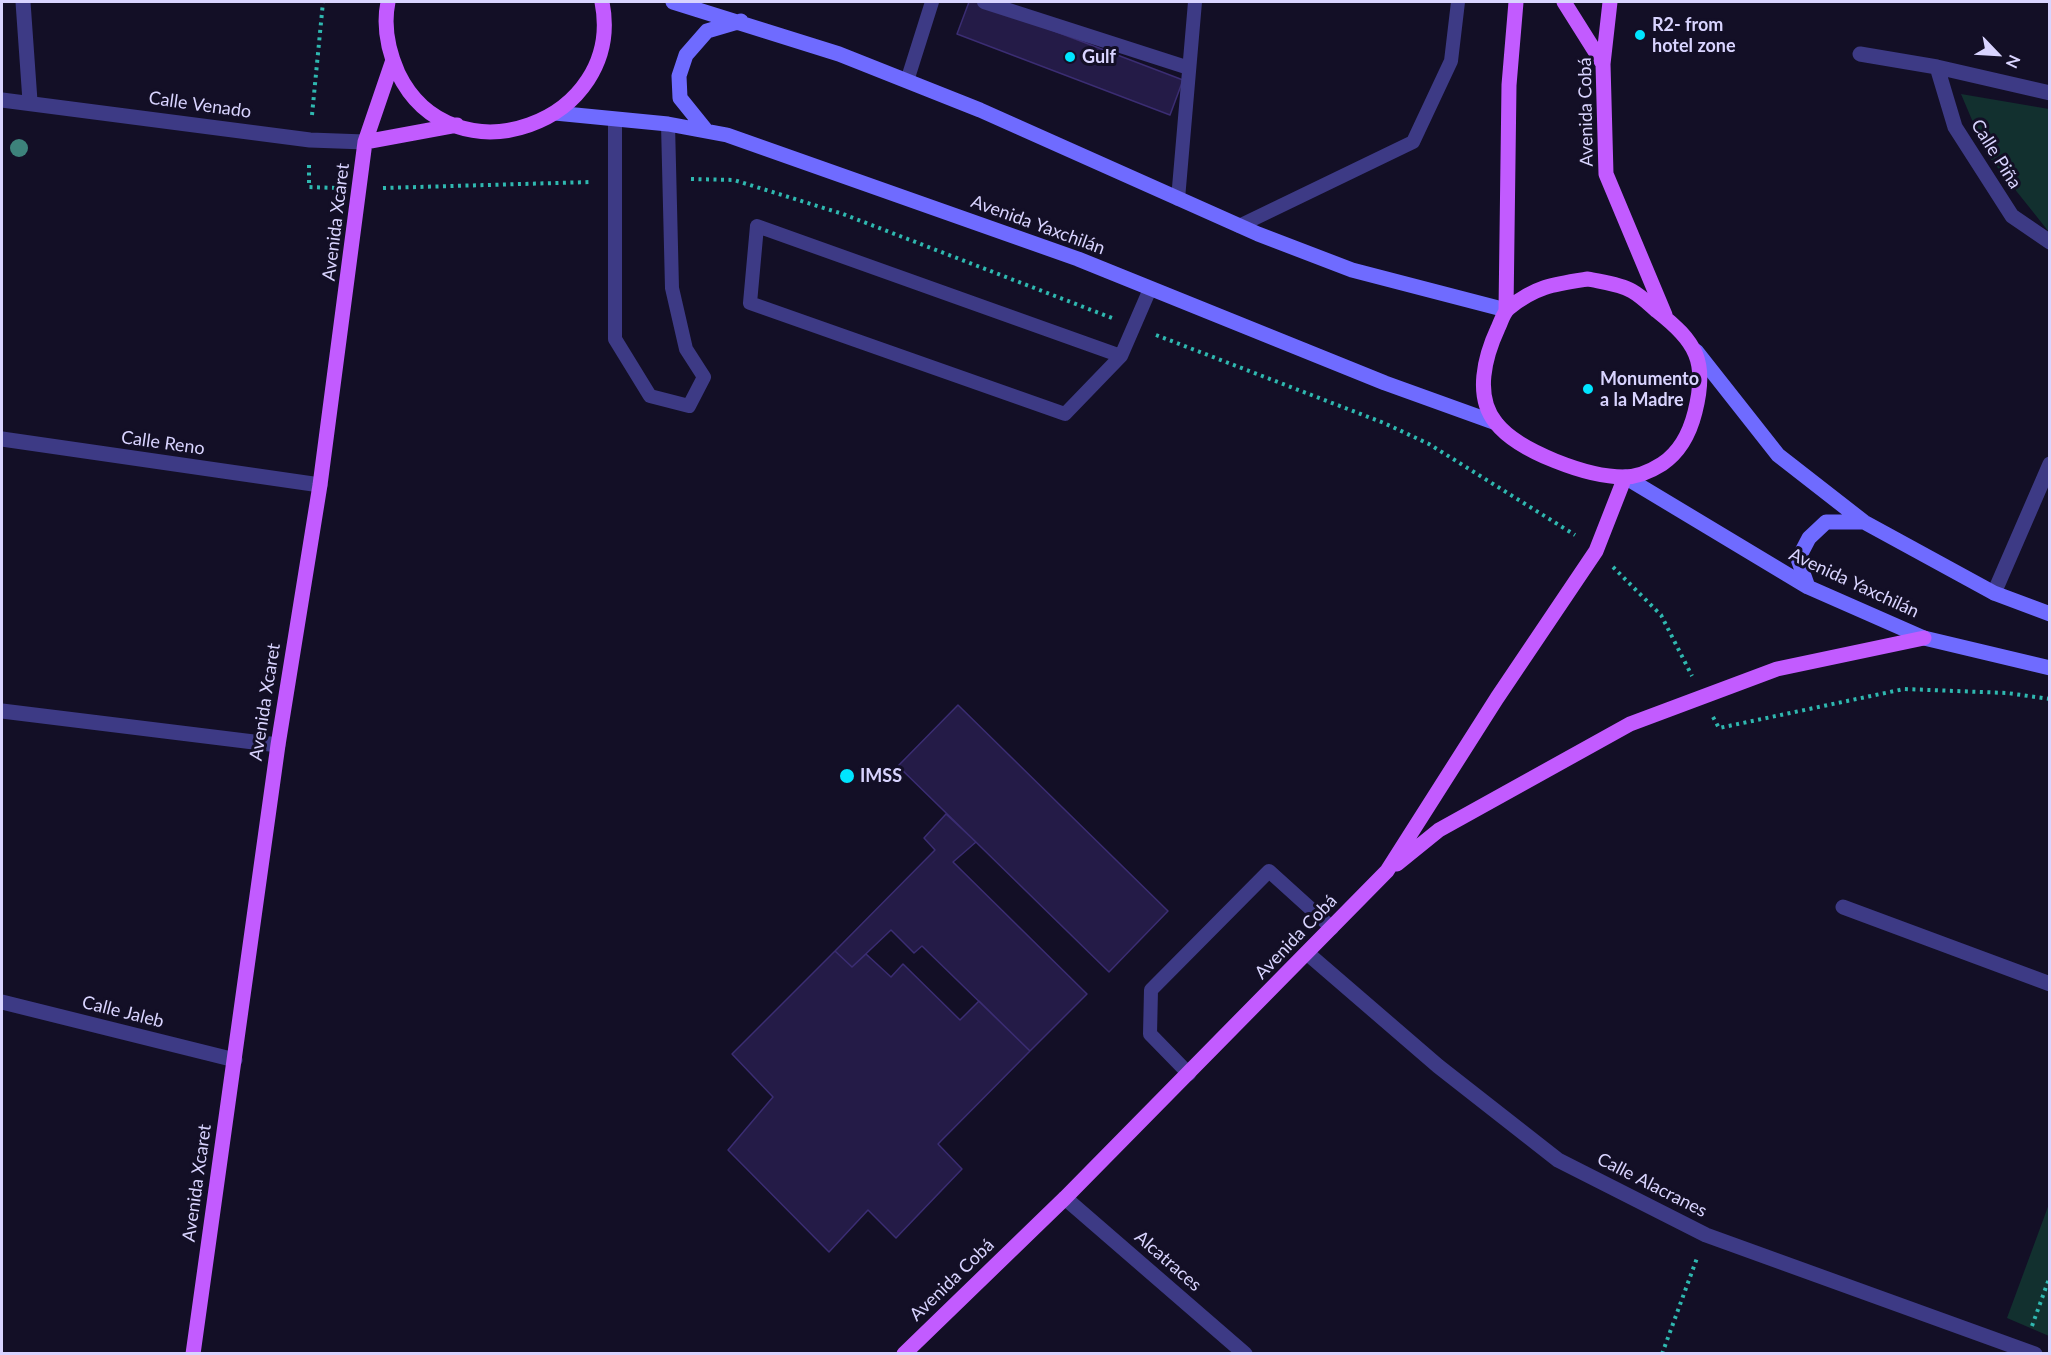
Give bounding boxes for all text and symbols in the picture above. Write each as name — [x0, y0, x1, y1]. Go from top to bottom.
place label: R2- from hotel zone — [1652, 14, 1736, 57]
north arrow — [1967, 24, 2027, 84]
marker: R2- from hotel zone — [1633, 28, 1647, 42]
place label: Gulf — [1082, 46, 1116, 68]
marker: Gulf — [1063, 50, 1077, 64]
text: N — [2003, 52, 2025, 71]
street label: Avenida Cobá — [1574, 57, 1598, 167]
street label: Calle Venado — [147, 87, 253, 123]
street label: Calle Piña — [1966, 115, 2026, 193]
street label: Avenida Xcaret — [318, 162, 354, 282]
street label: Avenida Yaxchilán — [968, 191, 1108, 259]
place label: Monumento a la Madre — [1600, 368, 1699, 410]
marker: Monumento a la Madre — [1581, 382, 1595, 396]
street label: Calle Reno — [120, 426, 206, 460]
street label: Avenida Yaxchilán — [1786, 543, 1922, 623]
street label: Avenida Xcaret — [245, 642, 285, 762]
place label: IMSS — [860, 765, 902, 787]
marker: IMSS — [838, 767, 856, 785]
street label: Avenida Cobá — [1250, 890, 1342, 984]
street label: Calle Jaleb — [80, 991, 166, 1033]
street label: Avenida Xcaret — [178, 1123, 216, 1243]
street label: Calle Alacranes — [1594, 1148, 1710, 1222]
street label: Alcatraces — [1130, 1226, 1206, 1296]
street label: Avenida Cobá — [905, 1234, 999, 1326]

